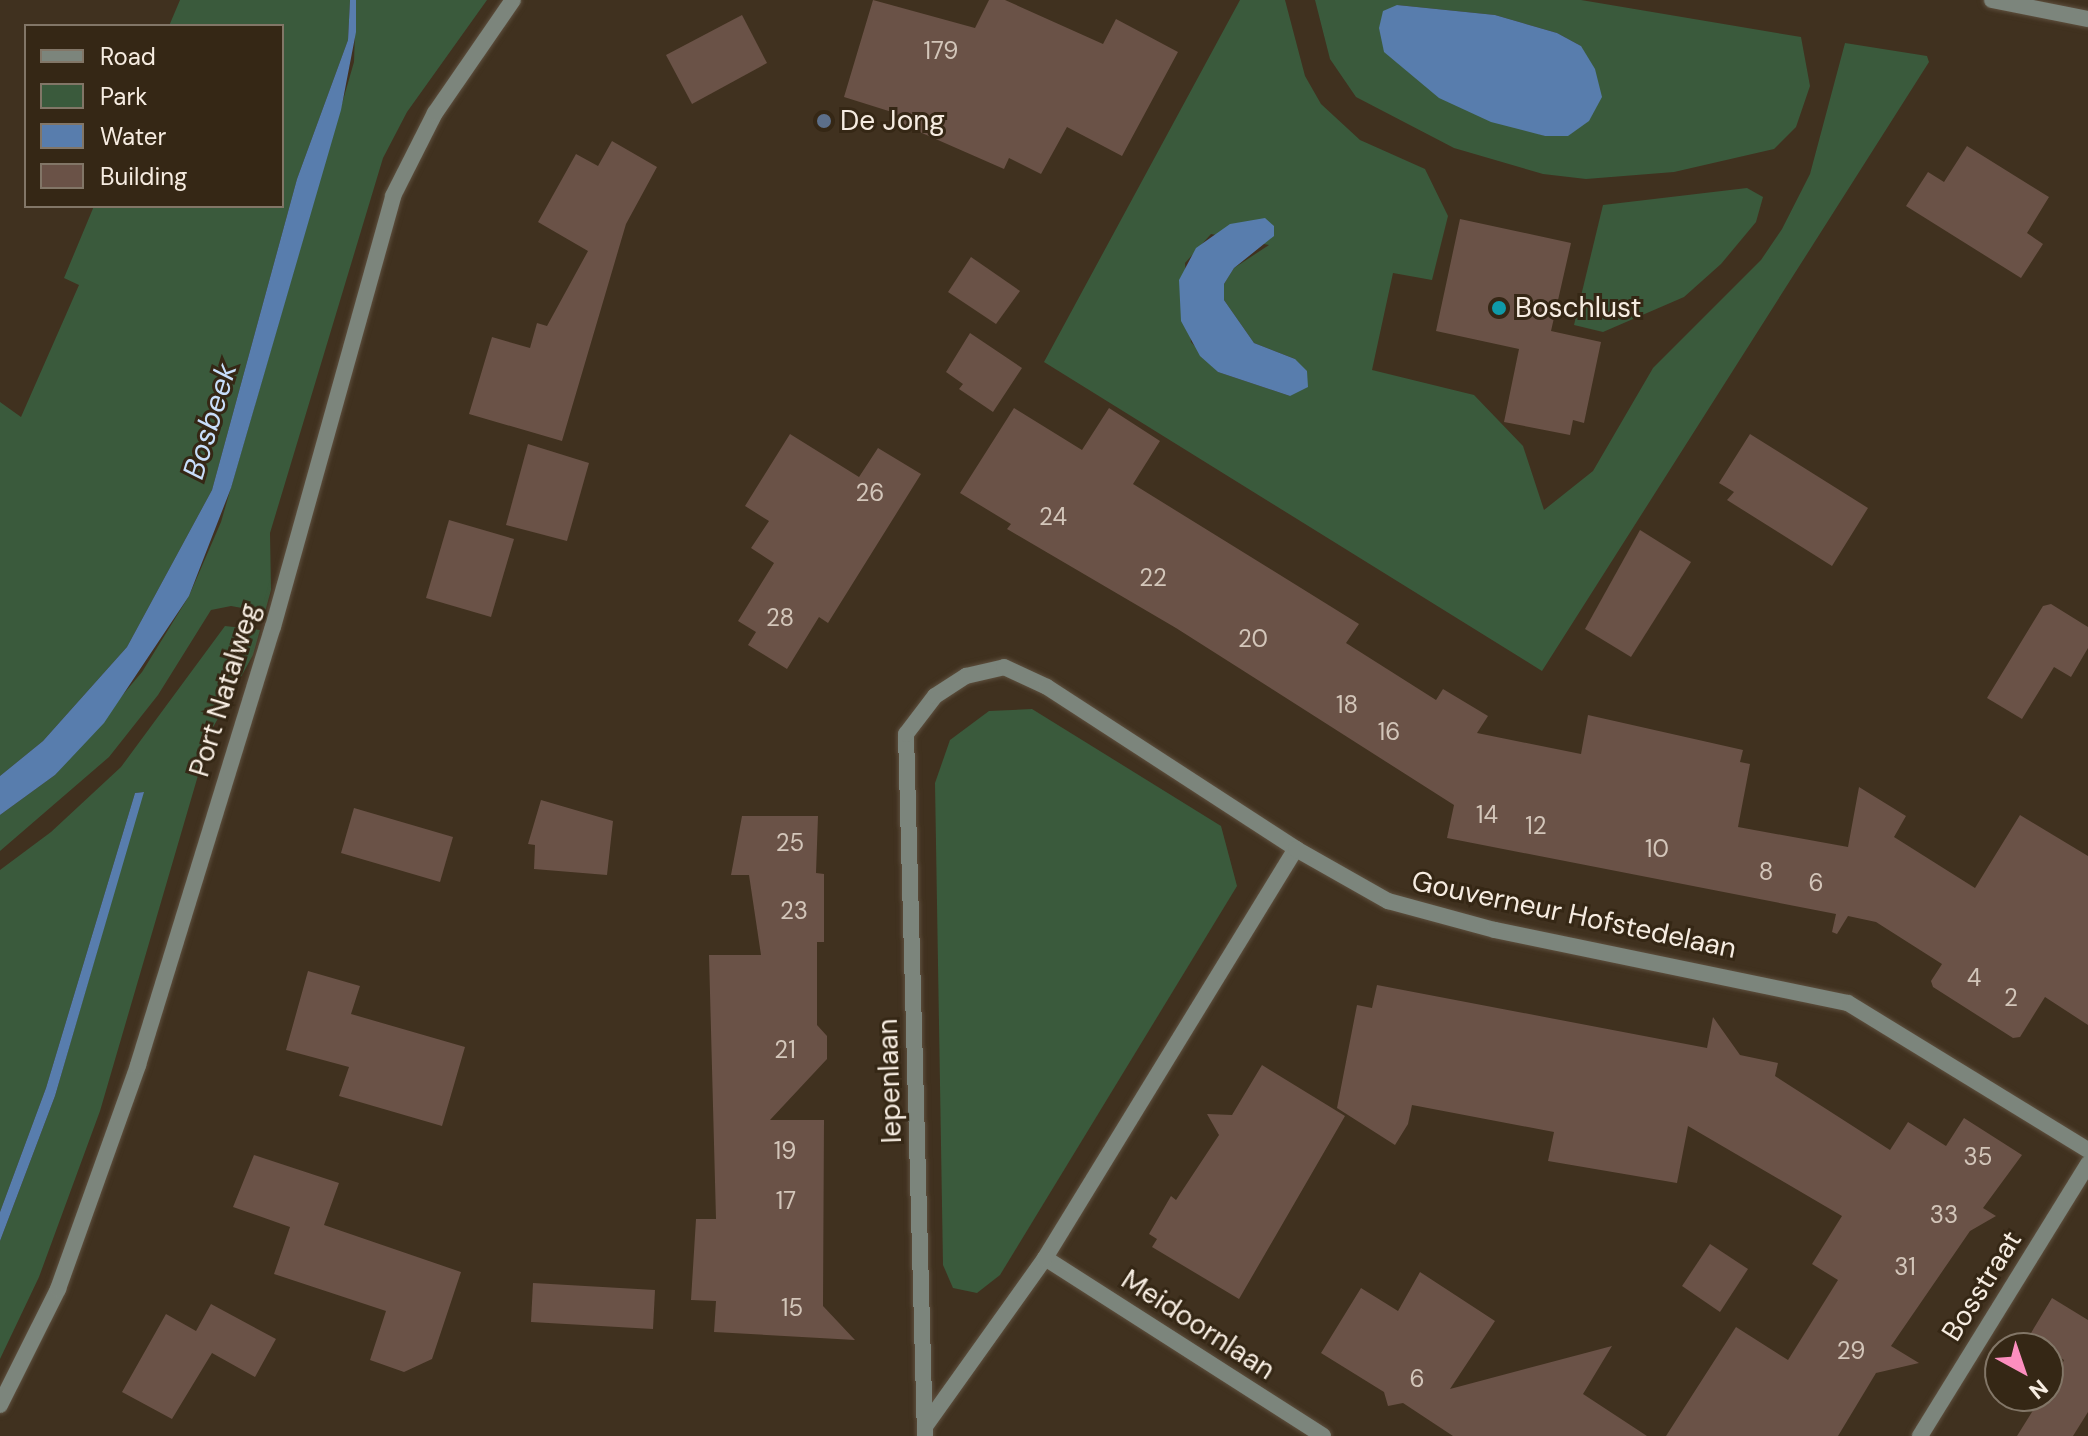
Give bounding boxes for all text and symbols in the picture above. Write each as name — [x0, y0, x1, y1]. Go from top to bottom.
legend — [24, 24, 284, 208]
house number: 179 — [924, 37, 958, 65]
text: Road — [100, 41, 156, 72]
text: Park — [100, 81, 147, 112]
place label: De Jong — [840, 104, 945, 138]
marker: De Jong — [815, 112, 833, 130]
text: Water — [100, 121, 166, 152]
text: Building — [100, 161, 187, 192]
place label: Boschlust — [1515, 291, 1641, 325]
marker: Boschlust — [1490, 299, 1508, 317]
water label: Bosbeek — [175, 359, 245, 483]
house number: 26 — [856, 479, 884, 507]
house number: 24 — [1039, 503, 1067, 531]
house number: 22 — [1139, 564, 1167, 592]
street label: Port Natalweg — [183, 599, 267, 781]
house number: 28 — [766, 604, 794, 632]
house number: 20 — [1238, 625, 1268, 653]
house number: 18 — [1336, 691, 1358, 719]
house number: 16 — [1378, 718, 1400, 746]
house number: 14 — [1476, 801, 1498, 829]
house number: 12 — [1525, 812, 1547, 840]
house number: 25 — [776, 829, 804, 857]
house number: 10 — [1645, 835, 1669, 863]
house number: 8 — [1759, 858, 1773, 886]
street label: Gouverneur Hofstedelaan — [1409, 864, 1739, 966]
house number: 6 — [1808, 869, 1824, 897]
house number: 23 — [780, 897, 808, 925]
house number: 4 — [1967, 964, 1981, 992]
house number: 2 — [2004, 984, 2018, 1012]
street label: Iepenlaan — [871, 1018, 909, 1144]
house number: 21 — [774, 1036, 796, 1064]
house number: 19 — [774, 1137, 796, 1165]
house number: 35 — [1964, 1143, 1992, 1171]
house number: 17 — [776, 1187, 796, 1215]
house number: 33 — [1930, 1201, 1958, 1229]
street label: Bosstraat — [1935, 1225, 2029, 1347]
house number: 31 — [1894, 1253, 1916, 1281]
street label: Meidoornlaan — [1115, 1263, 1281, 1387]
house number: 15 — [781, 1294, 803, 1322]
north arrow — [1984, 1332, 2064, 1412]
house number: 29 — [1837, 1337, 1865, 1365]
house number: 6 — [1409, 1365, 1425, 1393]
text: N — [2023, 1373, 2054, 1405]

